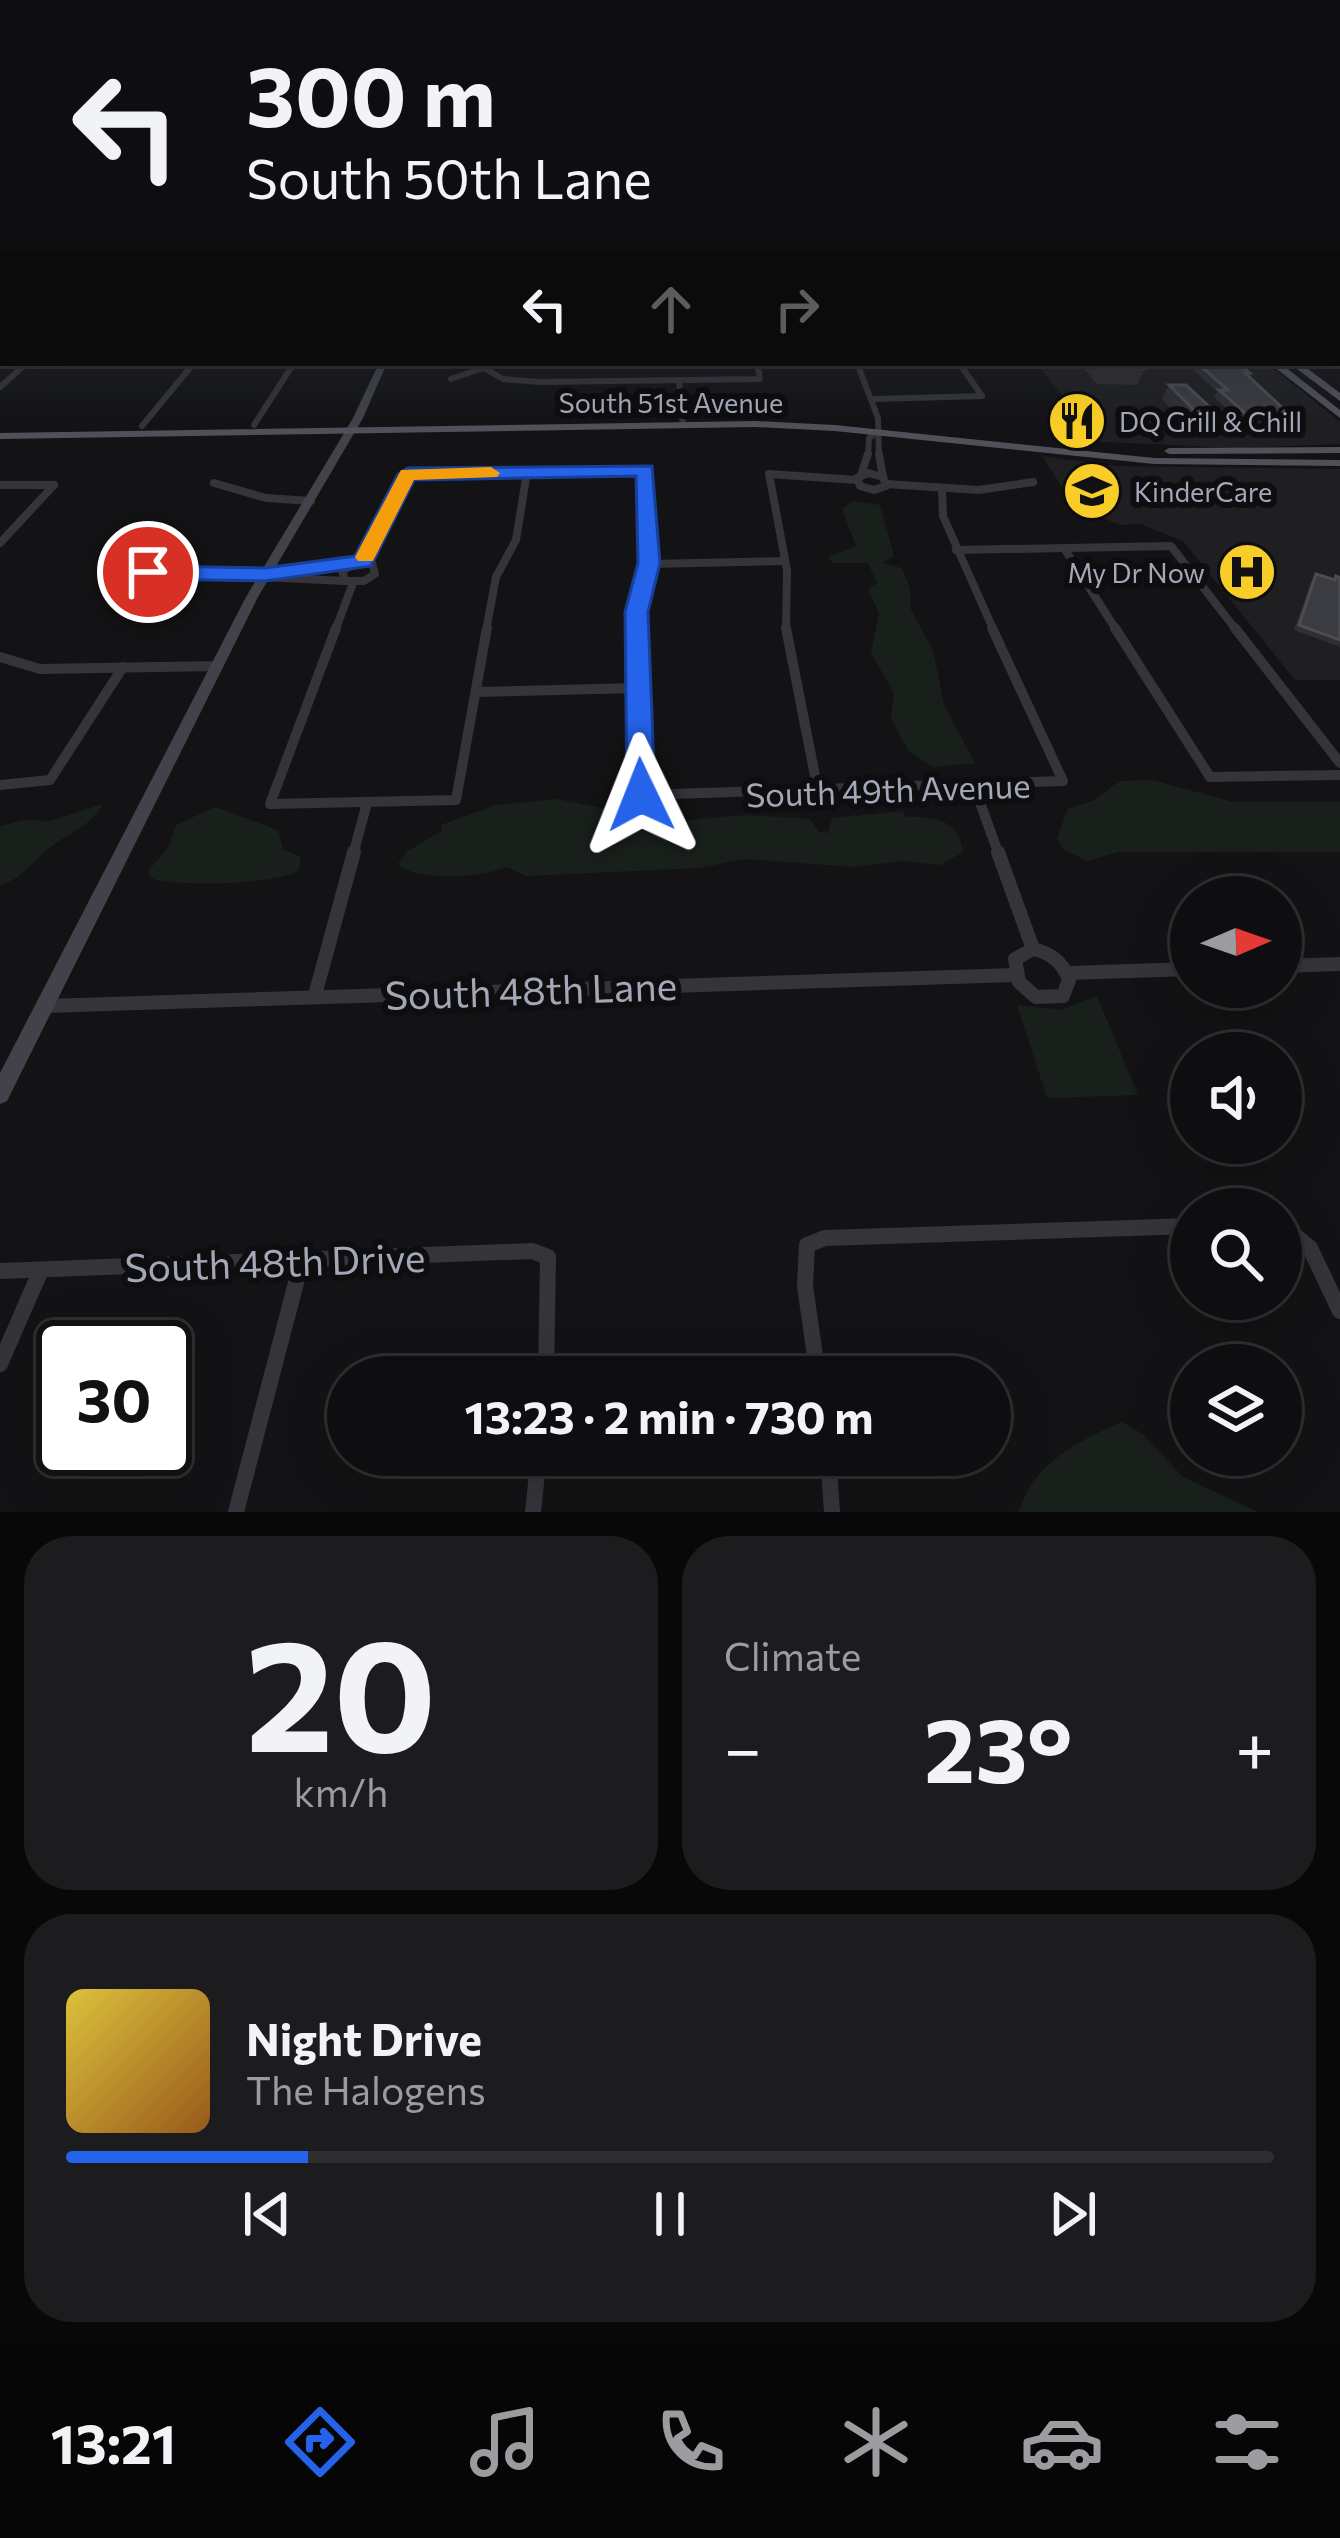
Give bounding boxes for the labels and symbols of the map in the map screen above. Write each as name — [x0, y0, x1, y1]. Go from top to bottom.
street label: South 51st Avenue — [559, 386, 783, 419]
restaurant icon: DQ Grill & Chill — [1046, 390, 1108, 452]
place label: DQ Grill & Chill — [1119, 405, 1302, 438]
school or university icon: KinderCare — [1061, 460, 1123, 522]
place label: KinderCare — [1134, 475, 1272, 508]
pin — [97, 521, 199, 623]
hospital icon: My Dr Now — [1216, 541, 1278, 603]
place label: My Dr Now — [1067, 556, 1205, 589]
position arrow — [578, 732, 704, 858]
street label: South 49th Avenue — [745, 764, 1031, 814]
north arrow — [1170, 876, 1302, 1008]
street label: South 48th Lane — [384, 960, 678, 1018]
street label: South 48th Drive — [124, 1232, 426, 1290]
speed limit sign: 30 — [36, 1320, 192, 1476]

